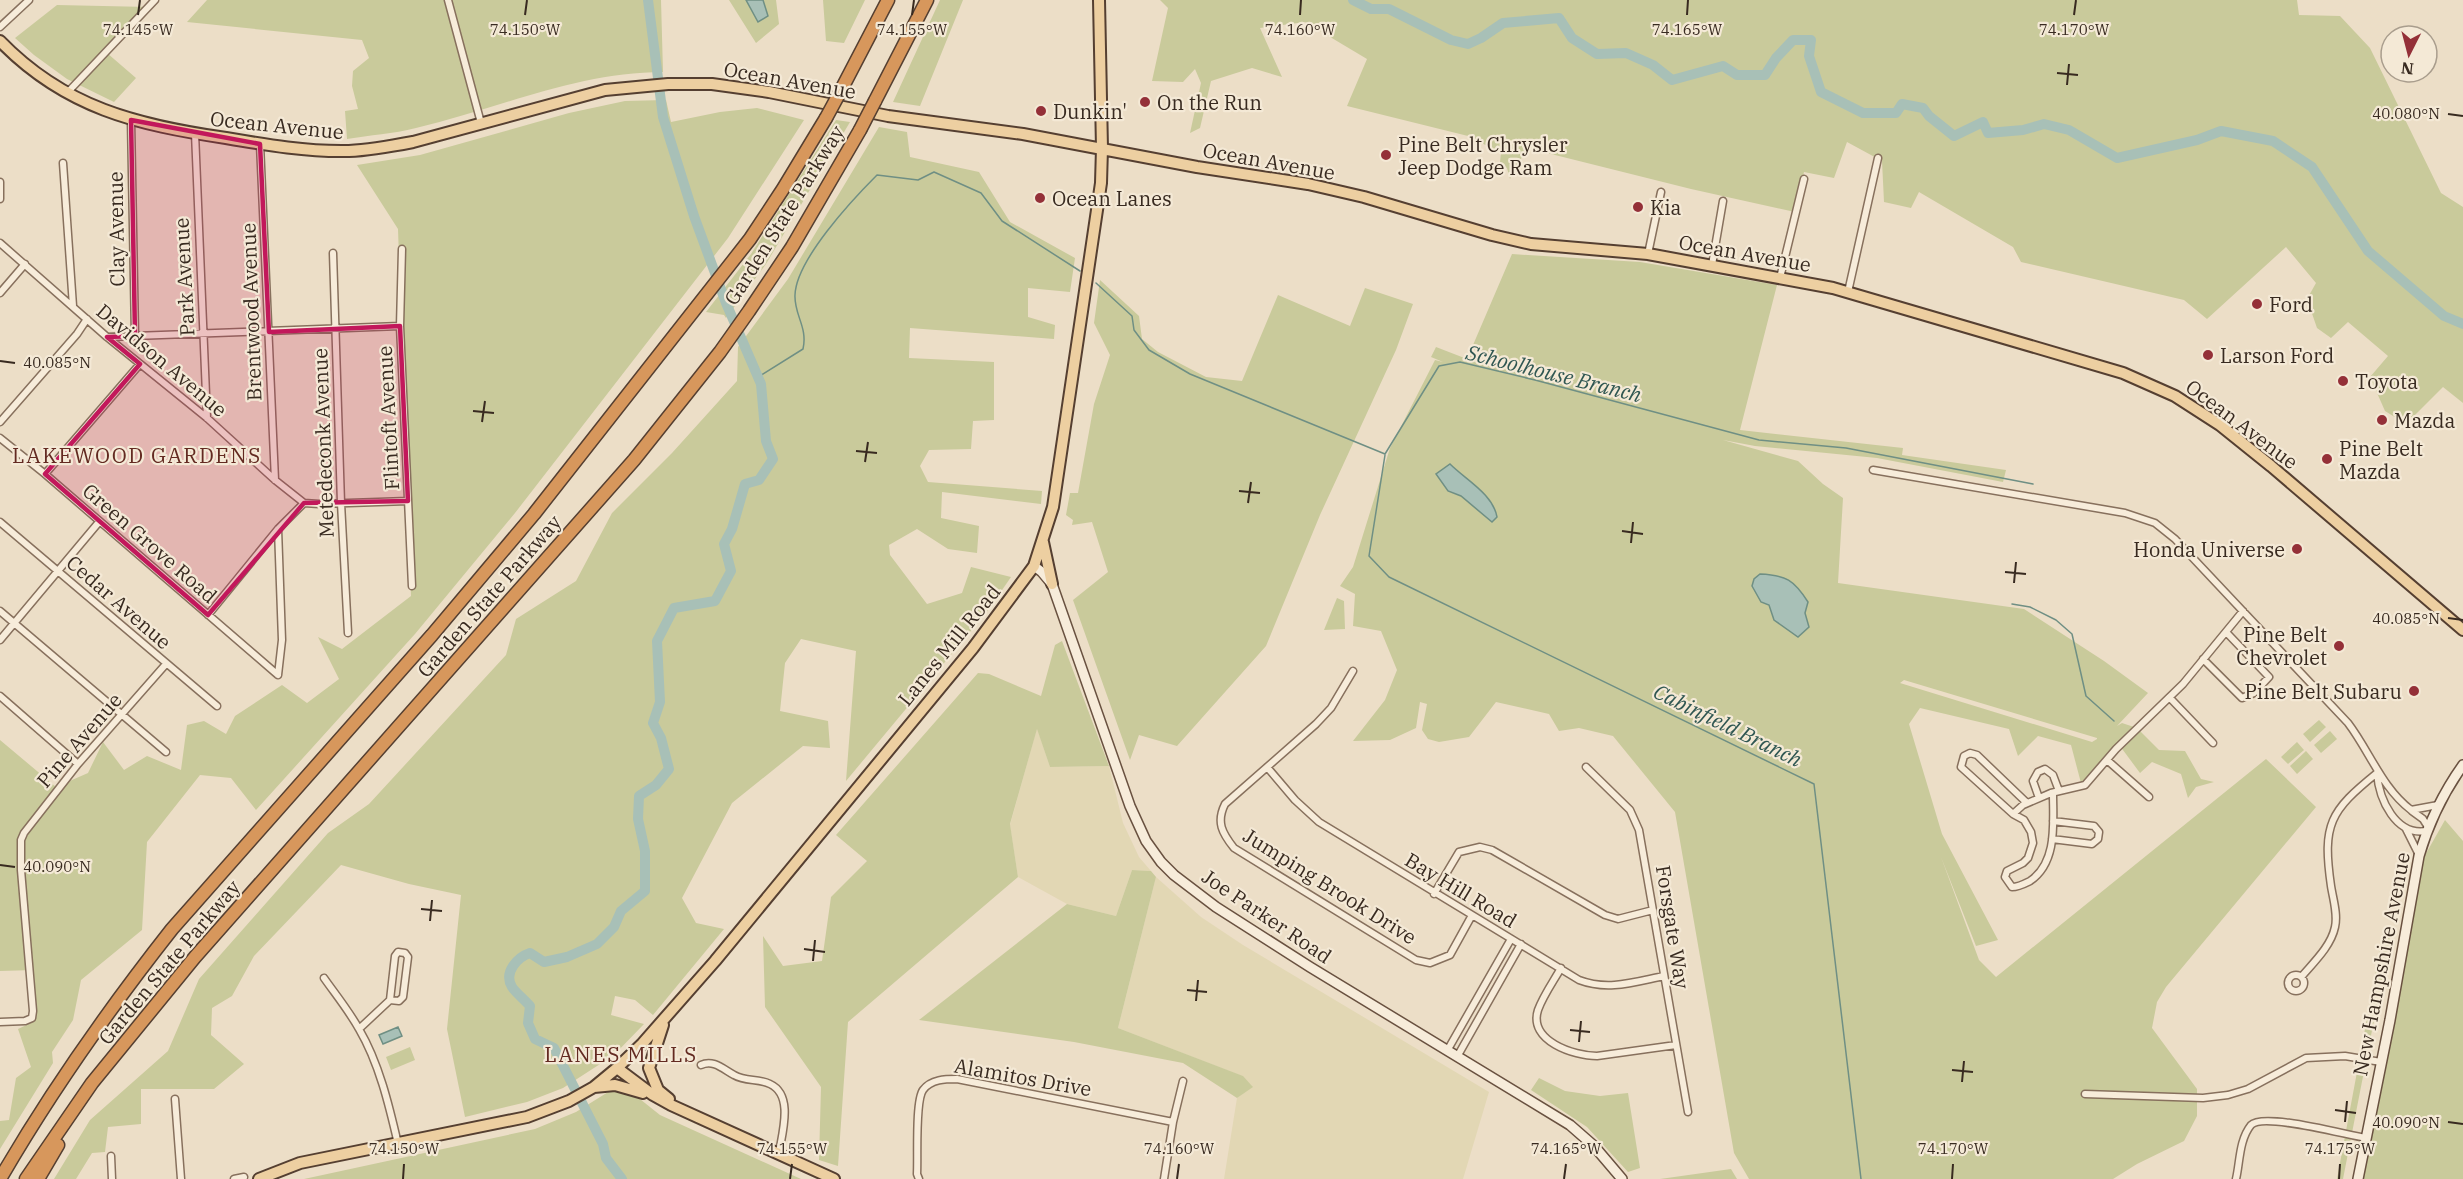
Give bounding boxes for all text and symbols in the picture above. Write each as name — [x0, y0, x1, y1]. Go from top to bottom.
text: 74.145°W — [103, 20, 174, 39]
text: 74.150°W — [490, 20, 561, 39]
text: 74.155°W — [877, 20, 948, 39]
text: 74.160°W — [1265, 20, 1336, 39]
text: 74.165°W — [1652, 20, 1723, 39]
text: 74.170°W — [2039, 20, 2110, 39]
north arrow — [2379, 24, 2439, 84]
street label: Ocean Avenue — [722, 55, 858, 105]
text: N — [2400, 58, 2415, 80]
place label: On the Run — [1157, 89, 1262, 116]
marker: On the Run — [1138, 95, 1152, 109]
place label: Dunkin' — [1053, 98, 1127, 125]
marker: Dunkin' — [1034, 104, 1048, 118]
text: 40.080°N — [2372, 104, 2440, 123]
street label: Ocean Avenue — [209, 105, 345, 145]
street label: Garden State Parkway — [718, 120, 850, 310]
place label: Pine Belt Chrysler Jeep Dodge Ram — [1398, 131, 1568, 181]
street label: Ocean Avenue — [1201, 136, 1337, 186]
marker: Pine Belt Chrysler Jeep Dodge Ram — [1379, 148, 1393, 162]
street label: Clay Avenue — [101, 171, 131, 287]
place label: Ocean Lanes — [1052, 185, 1172, 212]
marker: Ocean Lanes — [1033, 191, 1047, 205]
place label: Kia — [1650, 194, 1681, 221]
marker: Kia — [1631, 200, 1645, 214]
street label: Park Avenue — [167, 217, 201, 337]
street label: Brentwood Avenue — [234, 222, 268, 402]
street label: Ocean Avenue — [1677, 228, 1813, 278]
place label: Ford — [2269, 291, 2313, 318]
street label: Davidson Avenue — [91, 297, 233, 423]
marker: Ford — [2250, 297, 2264, 311]
water label: Schoolhouse Branch — [1462, 337, 1645, 408]
place label: Larson Ford — [2220, 342, 2334, 369]
street label: Flintoft Avenue — [371, 345, 405, 491]
street label: Metedeconk Avenue — [306, 348, 340, 538]
marker: Larson Ford — [2201, 348, 2215, 362]
text: 40.085°N — [23, 353, 91, 372]
place label: Toyota — [2355, 368, 2418, 395]
street label: Ocean Avenue — [2180, 373, 2304, 475]
marker: Toyota — [2336, 374, 2350, 388]
place label: Mazda — [2394, 407, 2455, 434]
marker: Mazda — [2375, 413, 2389, 427]
place label: Pine Belt Mazda — [2339, 435, 2423, 485]
district label: LAKEWOOD GARDENS — [12, 441, 262, 469]
marker: Pine Belt Mazda — [2320, 452, 2334, 466]
street label: Green Grove Road — [77, 477, 223, 609]
street label: Garden State Parkway — [411, 509, 567, 683]
place label: Honda Universe — [2133, 536, 2285, 563]
marker: Honda Universe — [2290, 542, 2304, 556]
street label: Cedar Avenue — [61, 549, 177, 655]
street label: Lanes Mill Road — [892, 579, 1006, 711]
text: 40.085°N — [2372, 609, 2440, 628]
place label: Pine Belt Chevrolet — [2236, 621, 2327, 671]
marker: Pine Belt Chevrolet — [2332, 639, 2346, 653]
water label: Cabinfield Branch — [1649, 677, 1807, 773]
place label: Pine Belt Subaru — [2244, 678, 2402, 705]
marker: Pine Belt Subaru — [2407, 684, 2421, 698]
street label: Pine Avenue — [30, 687, 128, 793]
street label: Jumping Brook Drive — [1238, 822, 1422, 950]
street label: Bay Hill Road — [1400, 846, 1522, 934]
street label: New Hampshire Avenue — [2346, 850, 2416, 1078]
text: 40.090°N — [23, 857, 91, 876]
street label: Joe Parker Road — [1197, 863, 1337, 969]
street label: Forsgate Way — [1650, 863, 1696, 991]
street label: Garden State Parkway — [92, 874, 246, 1050]
district label: LANES MILLS — [544, 1040, 698, 1068]
street label: Alamitos Drive — [952, 1052, 1094, 1102]
text: 40.090°N — [2372, 1113, 2440, 1132]
text: 74.150°W — [369, 1139, 440, 1158]
text: 74.155°W — [757, 1139, 828, 1158]
text: 74.160°W — [1144, 1139, 1215, 1158]
text: 74.165°W — [1531, 1139, 1602, 1158]
text: 74.170°W — [1918, 1139, 1989, 1158]
text: 74.175°W — [2305, 1139, 2376, 1158]

